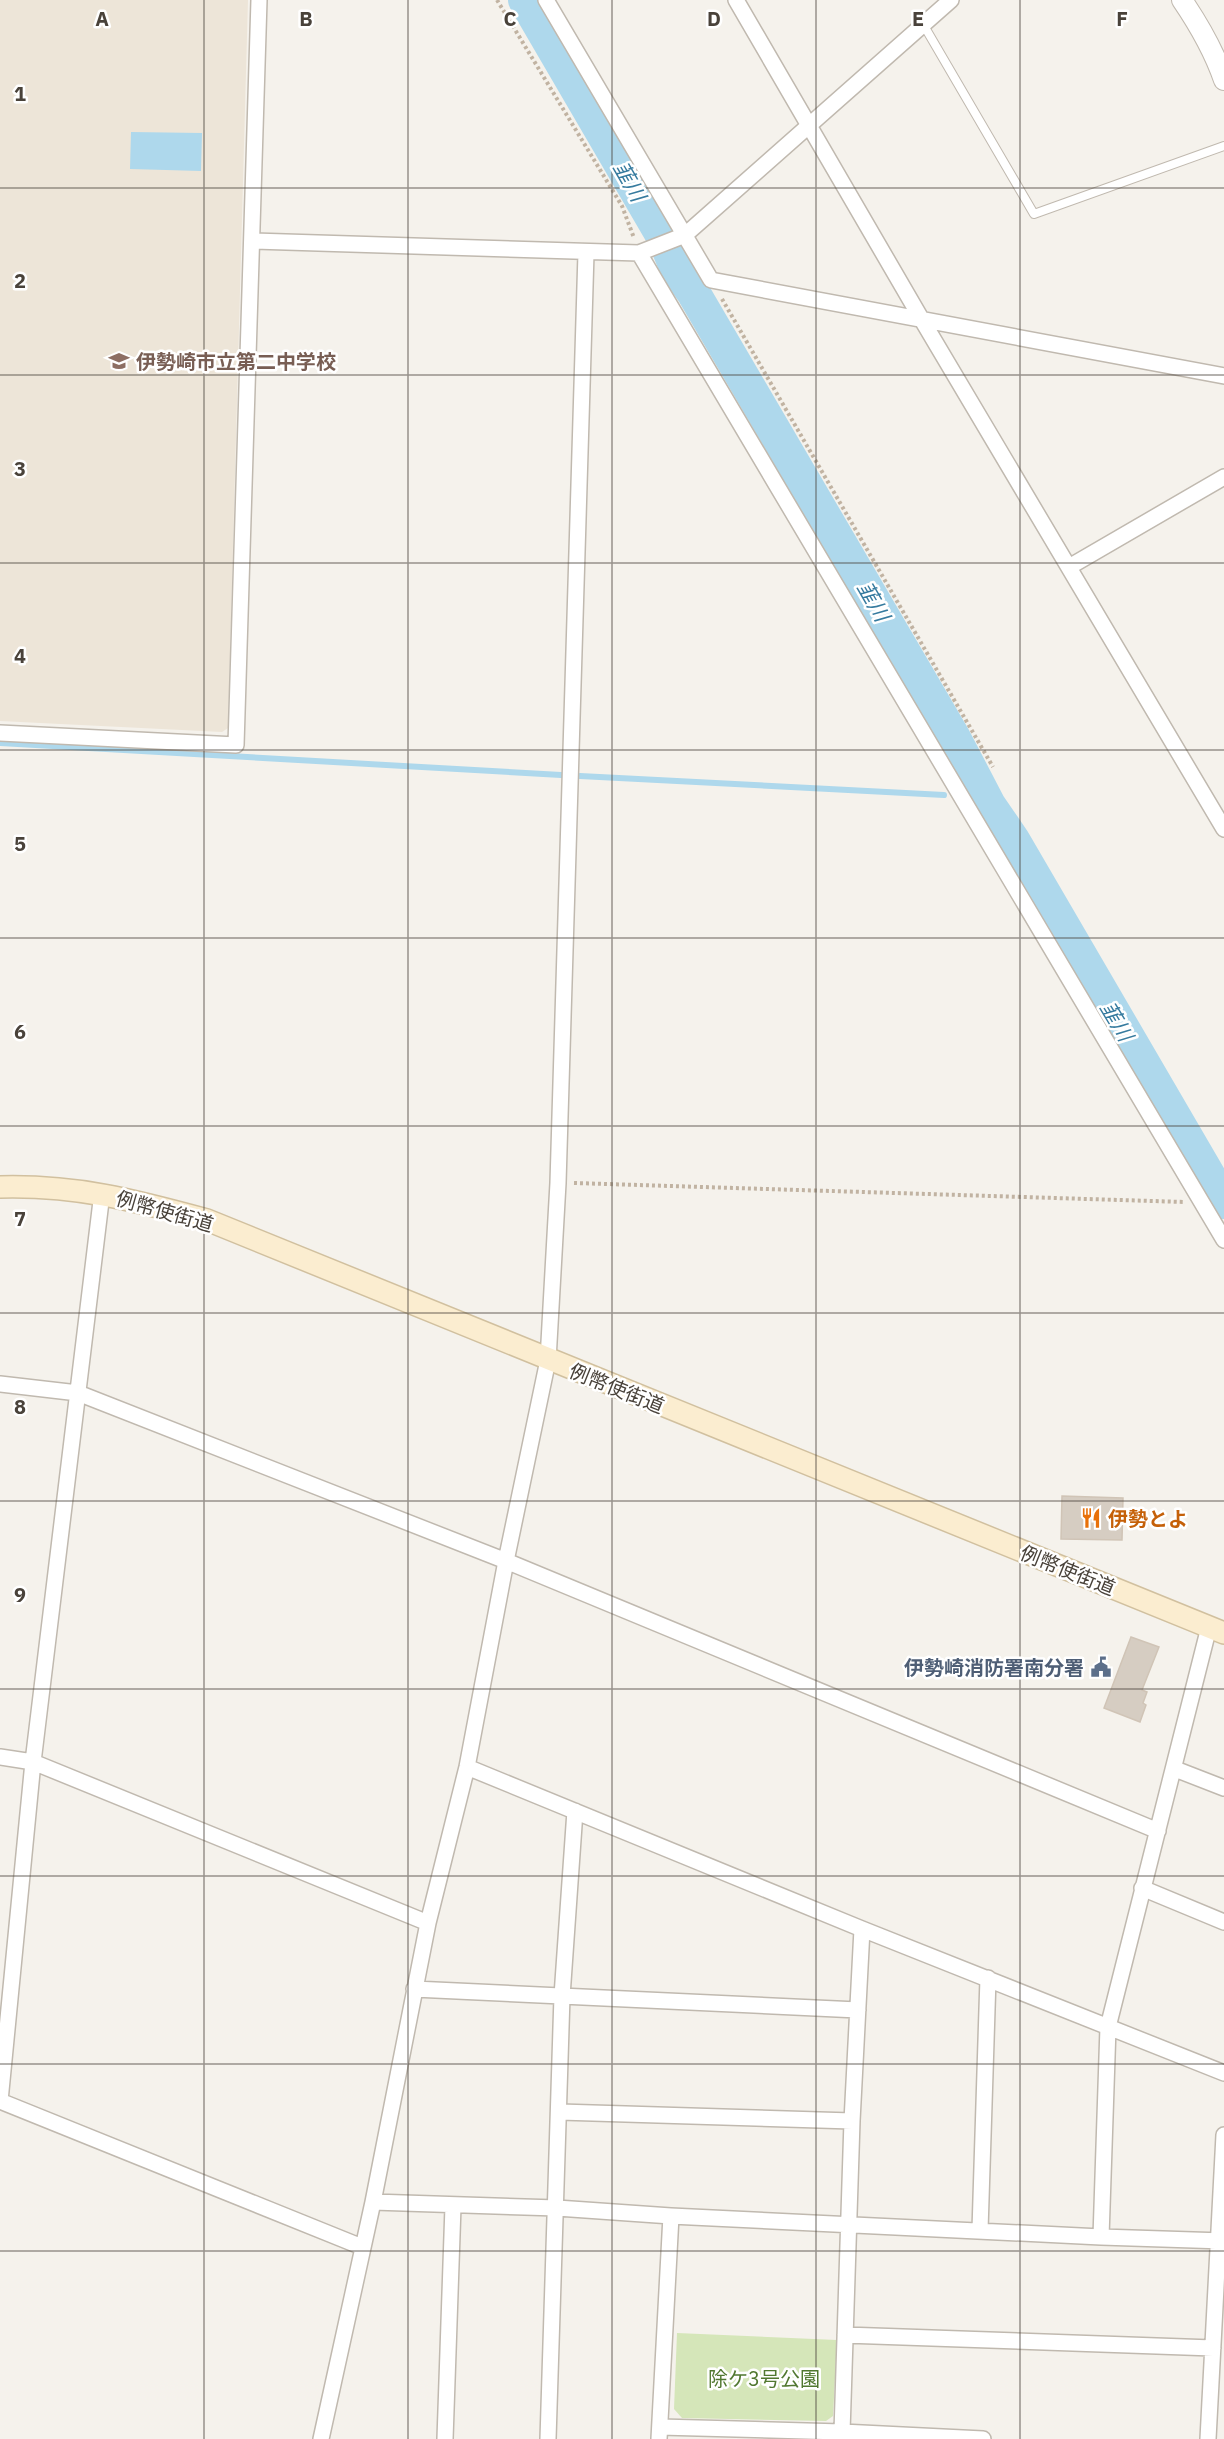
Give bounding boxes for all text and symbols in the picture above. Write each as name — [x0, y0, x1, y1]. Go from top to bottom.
text: A — [95, 5, 109, 32]
text: B — [299, 5, 313, 32]
text: C — [503, 5, 517, 32]
text: D — [707, 5, 721, 32]
text: E — [912, 5, 924, 32]
text: F — [1116, 5, 1128, 32]
text: 1 — [14, 80, 26, 107]
water label: 韮川 — [607, 156, 654, 208]
text: 2 — [14, 267, 26, 294]
place label: 伊勢崎市立第二中学校 — [136, 348, 336, 375]
school or university icon: 伊勢崎市立第二中学校 — [107, 349, 131, 373]
text: 3 — [14, 455, 26, 482]
water label: 韮川 — [851, 576, 898, 628]
text: 4 — [14, 642, 26, 669]
text: 5 — [14, 830, 26, 857]
water label: 韮川 — [1094, 996, 1141, 1048]
text: 6 — [14, 1018, 26, 1045]
street label: 例幣使街道 — [113, 1184, 217, 1238]
text: 7 — [14, 1205, 26, 1232]
street label: 例幣使街道 — [566, 1357, 668, 1419]
text: 8 — [14, 1393, 26, 1420]
place label: 伊勢とよ — [1108, 1505, 1188, 1532]
restaurant icon: 伊勢とよ — [1079, 1506, 1103, 1530]
street label: 例幣使街道 — [1017, 1539, 1119, 1601]
text: 9 — [14, 1581, 26, 1608]
place label: 伊勢崎消防署南分署 — [904, 1654, 1084, 1681]
public building icon: 伊勢崎消防署南分署 — [1089, 1655, 1113, 1679]
park label: 除ケ3号公園 — [708, 2365, 820, 2392]

